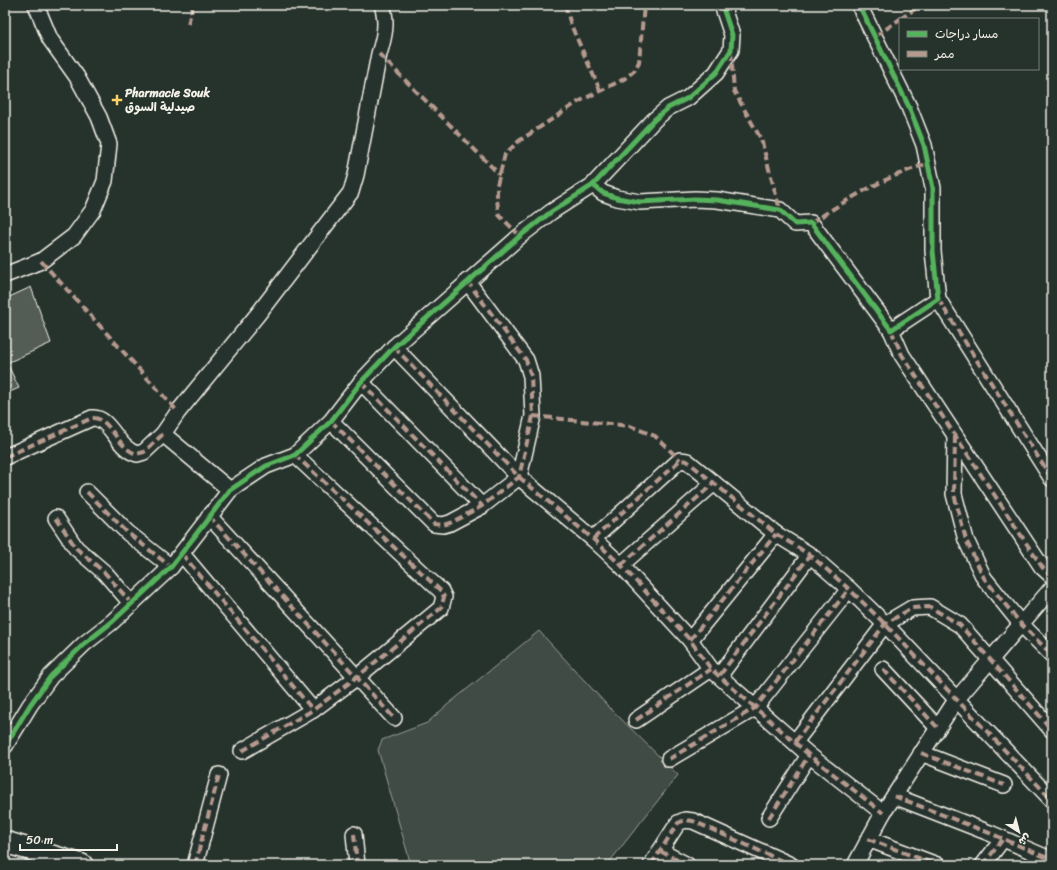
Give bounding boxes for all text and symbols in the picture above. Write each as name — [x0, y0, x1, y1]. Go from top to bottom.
legend — [899, 18, 1039, 70]
text: مسار دراجات — [935, 23, 998, 45]
text: ممر — [934, 43, 954, 65]
place label: Pharmacie Souk صيدلية السوق — [125, 82, 210, 118]
marker: Pharmacie Souk صيدلية السوق — [112, 95, 122, 105]
north arrow — [999, 812, 1039, 852]
scale bar — [20, 826, 117, 852]
text: ش — [1014, 828, 1035, 851]
text: 50 m — [26, 829, 53, 851]

